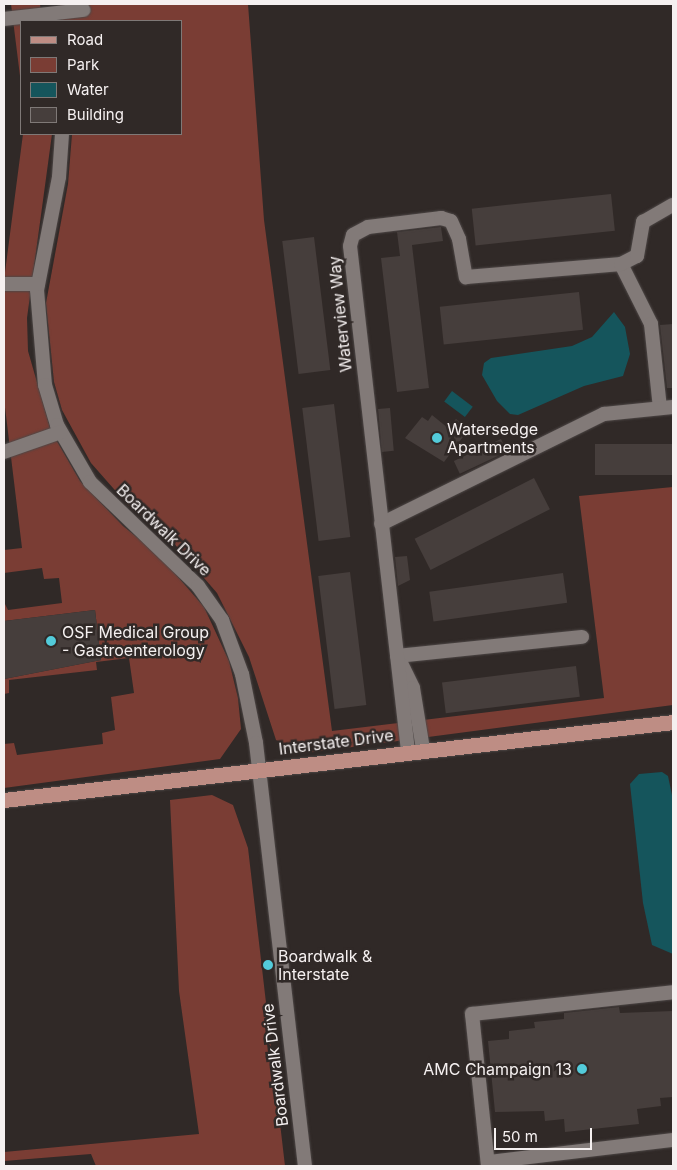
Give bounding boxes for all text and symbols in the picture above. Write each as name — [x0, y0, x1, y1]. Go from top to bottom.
legend — [20, 20, 182, 135]
text: Road — [67, 30, 103, 49]
text: Park — [67, 55, 99, 74]
text: Water — [67, 80, 109, 99]
text: Building — [67, 105, 124, 124]
street label: Waterview Way — [324, 255, 356, 373]
place label: Watersedge Apartments — [447, 419, 538, 457]
marker: Watersedge Apartments — [431, 432, 443, 444]
street label: Boardwalk Drive — [113, 480, 215, 580]
place label: OSF Medical Group - Gastroenterology — [62, 622, 209, 660]
marker: OSF Medical Group - Gastroenterology — [44, 634, 58, 648]
street label: Interstate Drive — [277, 725, 395, 759]
place label: Boardwalk & Interstate — [278, 946, 372, 984]
marker: Boardwalk & Interstate — [262, 959, 274, 971]
street label: Boardwalk Drive — [258, 1002, 292, 1128]
place label: AMC Champaign 13 — [423, 1059, 572, 1079]
marker: AMC Champaign 13 — [576, 1063, 588, 1075]
scale bar — [497, 1118, 594, 1150]
text: 50 m — [502, 1127, 538, 1146]

